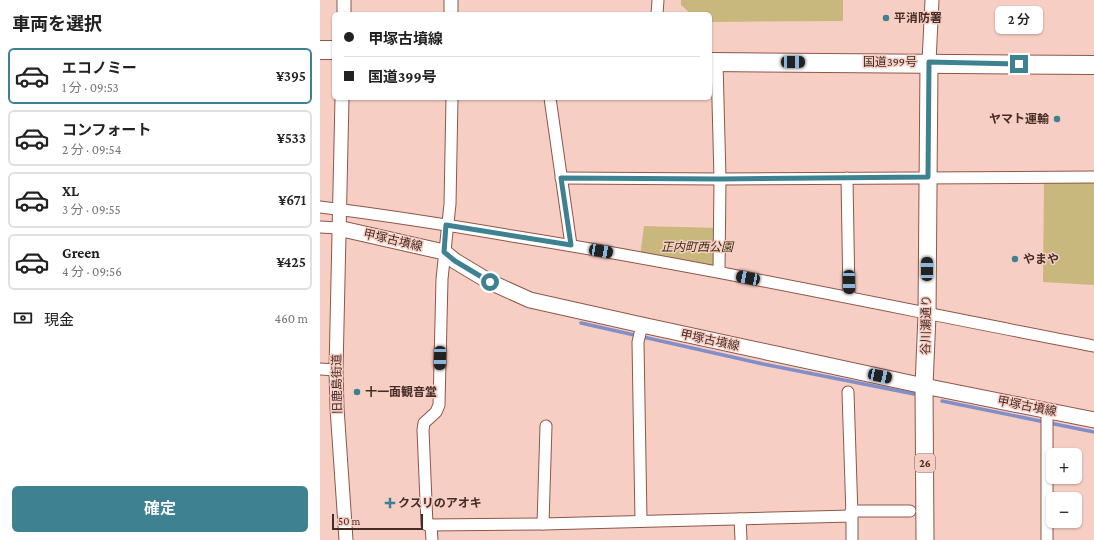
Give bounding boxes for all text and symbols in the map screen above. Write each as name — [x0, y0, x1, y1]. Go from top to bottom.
callout: 2 分 — [995, 6, 1043, 34]
place label: 平消防署 — [894, 11, 942, 25]
text: 2 分 — [1008, 12, 1030, 27]
marker: 平消防署 — [881, 13, 891, 23]
text: 車両を選択 — [12, 14, 102, 34]
text: 甲塚古墳線 — [368, 31, 443, 47]
street label: 国道399号 — [863, 55, 917, 69]
route end — [1010, 55, 1028, 73]
car — [781, 56, 805, 68]
icon: car — [14, 58, 50, 94]
text: エコノミー — [62, 60, 137, 76]
text: ¥395 — [276, 68, 306, 84]
text: 国道399号 — [368, 69, 437, 85]
text: 1 分 · 09:53 — [62, 80, 119, 95]
place label: ヤマト運輸 — [989, 112, 1049, 126]
marker: ヤマト運輸 — [1052, 114, 1062, 124]
icon: car — [14, 120, 50, 156]
text: コンフォート — [62, 122, 152, 138]
text: ¥533 — [277, 130, 306, 146]
text: 2 分 · 09:54 — [62, 142, 121, 157]
icon: car — [14, 182, 50, 218]
text: XL — [62, 183, 79, 199]
text: ¥671 — [278, 192, 306, 208]
text: 3 分 · 09:55 — [62, 202, 121, 217]
street label: 甲塚古墳線 — [362, 226, 424, 254]
park label: 正内町西公園 — [661, 240, 735, 254]
car — [588, 243, 614, 259]
icon: car — [14, 244, 50, 280]
text: Green — [62, 245, 100, 261]
place label: やまや — [1023, 252, 1059, 266]
text: ¥425 — [276, 254, 306, 270]
marker: やまや — [1010, 254, 1020, 264]
car — [921, 257, 933, 281]
text: 4 分 · 09:56 — [62, 264, 122, 279]
car — [735, 270, 761, 286]
car — [843, 270, 855, 294]
route start — [481, 273, 499, 291]
street label: 谷川瀬通り — [918, 295, 934, 355]
icon: cash — [12, 307, 34, 329]
text: 460 m — [275, 311, 308, 326]
text: 現金 — [44, 312, 74, 328]
street label: 甲塚古墳線 — [679, 327, 741, 353]
car — [434, 346, 446, 370]
street label: 旧鹿島街道 — [329, 354, 345, 414]
car — [867, 368, 893, 384]
place label: 十一面観音堂 — [365, 385, 437, 399]
marker: 十一面観音堂 — [352, 387, 362, 397]
street label: 甲塚古墳線 — [996, 393, 1058, 419]
map controls — [1046, 448, 1082, 528]
button: + — [1046, 448, 1082, 484]
road number: 26 — [915, 454, 935, 472]
button: 確定 — [12, 486, 308, 532]
button: − — [1046, 492, 1082, 528]
place label: クスリのアオキ — [398, 496, 482, 510]
marker: クスリのアオキ — [385, 498, 395, 508]
scale bar — [332, 512, 423, 531]
text: 50 m — [338, 515, 360, 527]

